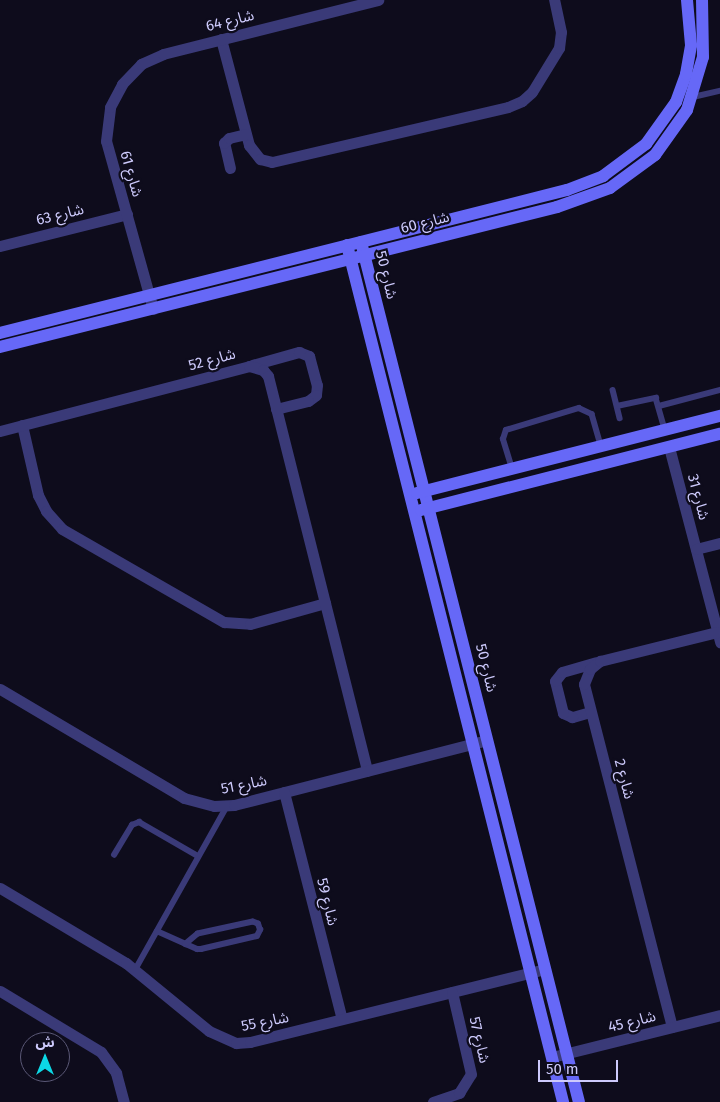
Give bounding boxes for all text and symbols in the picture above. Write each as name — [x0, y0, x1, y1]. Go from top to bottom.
street label: شارع 64 — [204, 6, 256, 36]
street label: شارع 61 — [116, 149, 146, 199]
street label: شارع 63 — [34, 200, 86, 230]
street label: شارع 60 — [399, 208, 451, 238]
street label: شارع 50 — [371, 249, 401, 301]
street label: شارع 52 — [187, 345, 237, 375]
street label: شارع 31 — [683, 472, 713, 522]
street label: شارع 50 — [471, 642, 501, 694]
street label: شارع 2 — [610, 757, 638, 801]
street label: شارع 51 — [219, 772, 269, 798]
street label: شارع 59 — [312, 876, 342, 928]
street label: شارع 45 — [606, 1007, 658, 1037]
street label: شارع 55 — [240, 1009, 290, 1035]
street label: شارع 57 — [465, 1015, 493, 1065]
north arrow — [20, 1032, 70, 1082]
text: ش — [35, 1034, 55, 1051]
scale bar — [540, 1050, 620, 1082]
text: 50 m — [546, 1060, 579, 1078]

